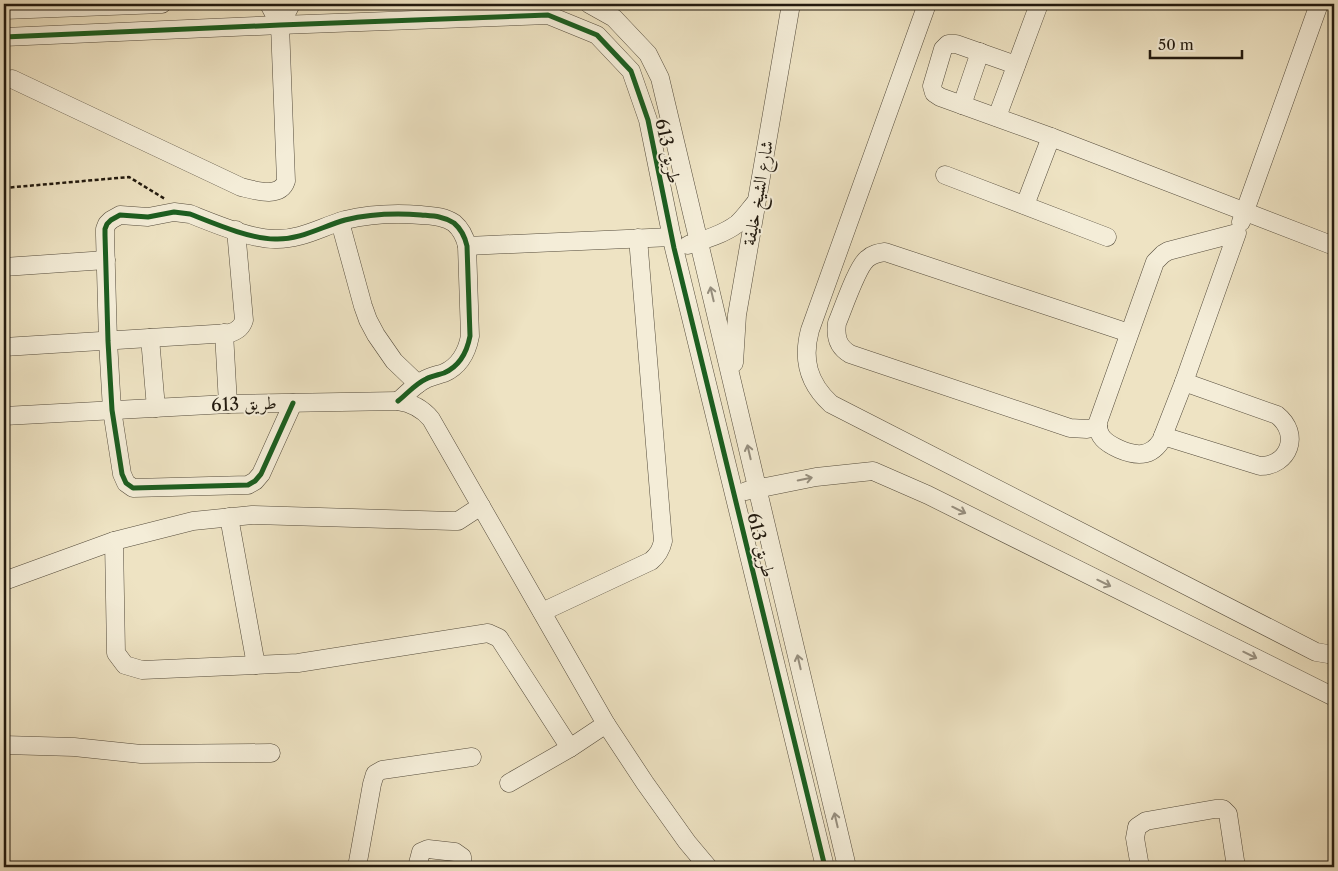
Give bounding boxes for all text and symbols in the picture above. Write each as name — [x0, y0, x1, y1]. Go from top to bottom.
scale bar — [1150, 28, 1243, 60]
text: 50 m — [1158, 35, 1194, 54]
street label: طريق 613 — [649, 117, 686, 186]
street label: شارع الشيخ خليفة — [738, 139, 783, 248]
one-way arrow — [707, 287, 716, 303]
street label: طريق 613 — [211, 392, 277, 417]
one-way arrow — [744, 445, 753, 461]
one-way arrow — [797, 474, 813, 483]
one-way arrow — [951, 506, 966, 515]
street label: طريق 613 — [741, 510, 780, 580]
one-way arrow — [1097, 578, 1112, 588]
one-way arrow — [1242, 651, 1257, 660]
one-way arrow — [794, 654, 803, 670]
one-way arrow — [831, 812, 840, 828]

